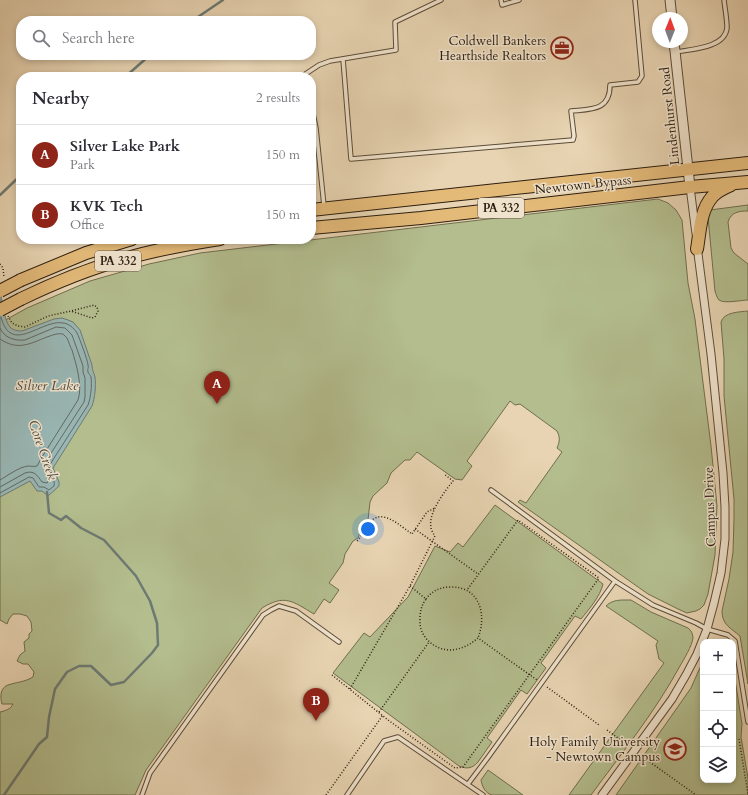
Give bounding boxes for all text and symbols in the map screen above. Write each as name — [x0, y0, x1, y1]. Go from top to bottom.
north arrow — [652, 12, 688, 48]
search box — [16, 16, 316, 60]
icon: search — [30, 27, 52, 49]
text: Search here — [62, 28, 135, 48]
place label: Coldwell Bankers Hearthside Realtors — [439, 32, 546, 65]
office icon: Coldwell Bankers Hearthside Realtors — [549, 35, 575, 61]
street label: Lindenhurst Road — [656, 66, 684, 166]
text: Nearby — [32, 87, 89, 110]
text: 2 results — [256, 89, 300, 107]
text: Silver Lake Park — [70, 136, 180, 156]
text: A — [40, 146, 50, 164]
text: 150 m — [266, 146, 300, 164]
text: Park — [70, 156, 95, 174]
street label: Newtown Bypass — [534, 171, 632, 199]
text: KVK Tech — [70, 196, 143, 216]
road number: PA 332 — [478, 198, 524, 218]
text: B — [40, 206, 50, 224]
text: 150 m — [266, 206, 300, 224]
text: Office — [70, 216, 104, 234]
road number: PA 332 — [95, 251, 141, 271]
pin: A — [204, 371, 230, 404]
water label: Silver Lake — [16, 376, 79, 395]
water label: Core Creek — [24, 417, 62, 483]
street label: Campus Drive — [700, 467, 720, 547]
your location — [358, 519, 378, 539]
map controls — [700, 639, 736, 783]
button: + — [700, 639, 736, 675]
button: − — [700, 675, 736, 711]
pin: B — [303, 688, 329, 721]
button: locate — [700, 711, 736, 747]
place label: Holy Family University - Newtown Campus — [529, 733, 660, 766]
school or university icon: Holy Family University - Newtown Campus — [662, 736, 688, 762]
button: layers — [700, 747, 736, 783]

